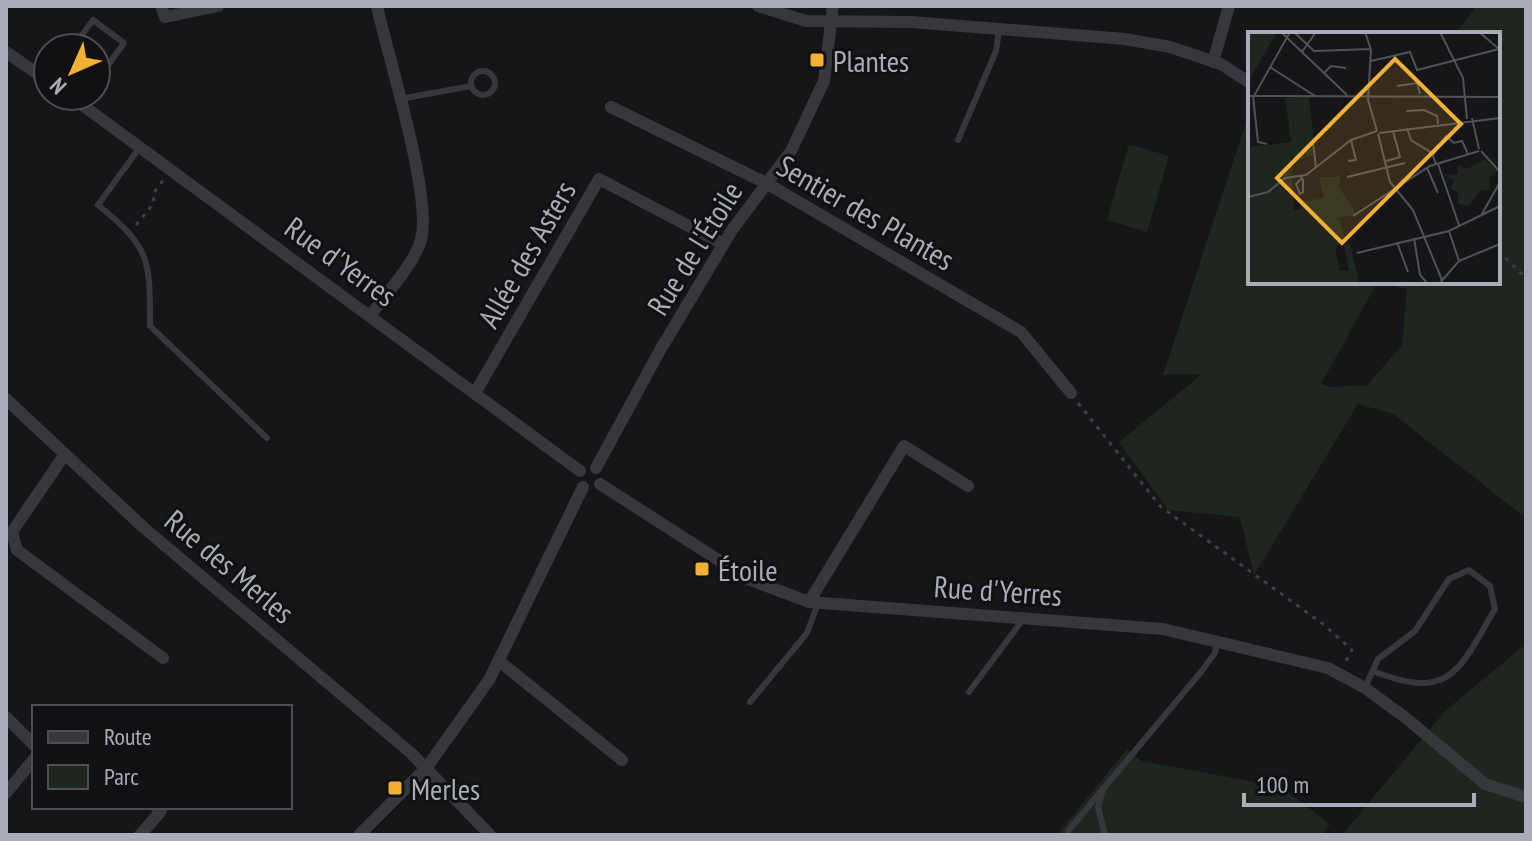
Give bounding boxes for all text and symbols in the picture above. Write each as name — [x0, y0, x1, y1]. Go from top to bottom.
north arrow — [32, 32, 112, 112]
inset map — [1248, 32, 1500, 284]
place label: Plantes — [833, 41, 909, 80]
marker: Plantes — [808, 51, 826, 69]
text: N — [44, 72, 72, 100]
street label: Sentier des Plantes — [770, 146, 962, 278]
street label: Allée des Asters — [468, 174, 584, 334]
street label: Rue de l'Étoile — [638, 174, 750, 322]
street label: Rue d'Yerres — [278, 208, 404, 314]
street label: Rue des Merles — [157, 501, 303, 631]
place label: Étoile — [718, 550, 778, 589]
marker: Étoile — [693, 560, 711, 578]
street label: Rue d'Yerres — [933, 566, 1063, 614]
legend — [32, 705, 292, 809]
text: Route — [104, 721, 152, 752]
scale bar — [1244, 757, 1474, 807]
text: Parc — [104, 761, 139, 792]
place label: Merles — [411, 769, 480, 808]
text: 100 m — [1256, 769, 1309, 800]
marker: Merles — [386, 779, 404, 797]

